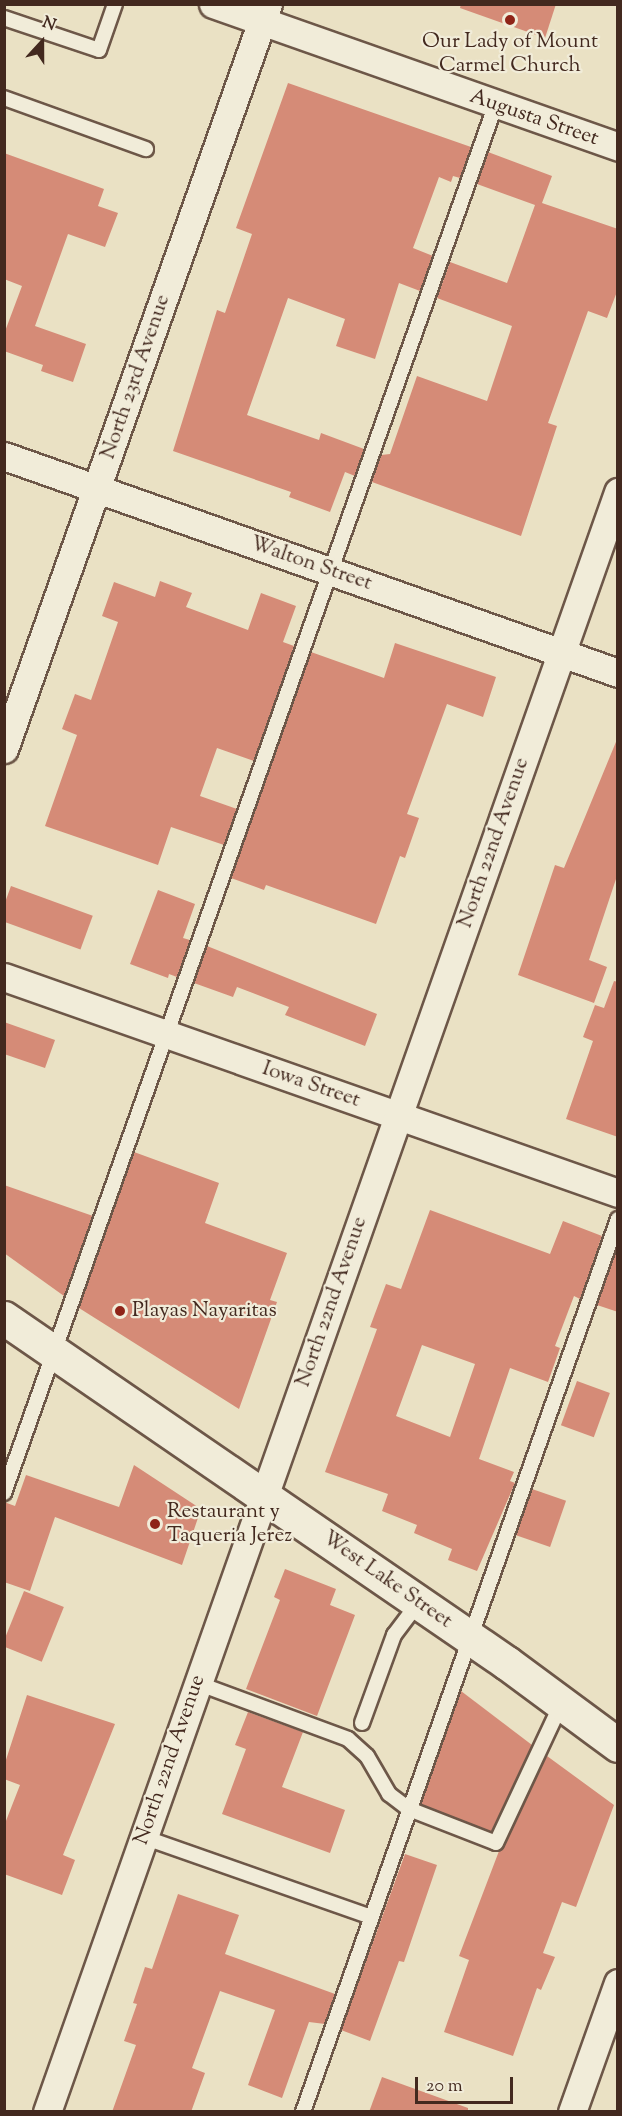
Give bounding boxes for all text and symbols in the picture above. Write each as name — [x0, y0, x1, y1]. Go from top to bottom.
north arrow — [12, 12, 72, 72]
text: N — [39, 12, 59, 38]
marker: Our Lady of Mount Carmel Church — [503, 13, 517, 27]
place label: Our Lady of Mount Carmel Church — [422, 29, 598, 79]
street label: Augusta Street — [466, 84, 602, 152]
street label: North 23rd Avenue — [96, 291, 176, 463]
street label: Walton Street — [247, 531, 375, 597]
street label: North 22nd Avenue — [453, 755, 535, 931]
street label: Iowa Street — [259, 1057, 363, 1113]
street label: North 22nd Avenue — [291, 1214, 373, 1390]
place label: Playas Nayaritas — [132, 1298, 277, 1324]
marker: Playas Nayaritas — [113, 1304, 127, 1318]
place label: Restaurant y Taqueria Jerez — [167, 1499, 292, 1549]
marker: Restaurant y Taqueria Jerez — [148, 1517, 162, 1531]
street label: West Lake Street — [317, 1526, 457, 1634]
street label: North 22nd Avenue — [129, 1672, 211, 1848]
scale bar — [418, 2065, 516, 2103]
text: 20 m — [426, 2074, 463, 2100]

